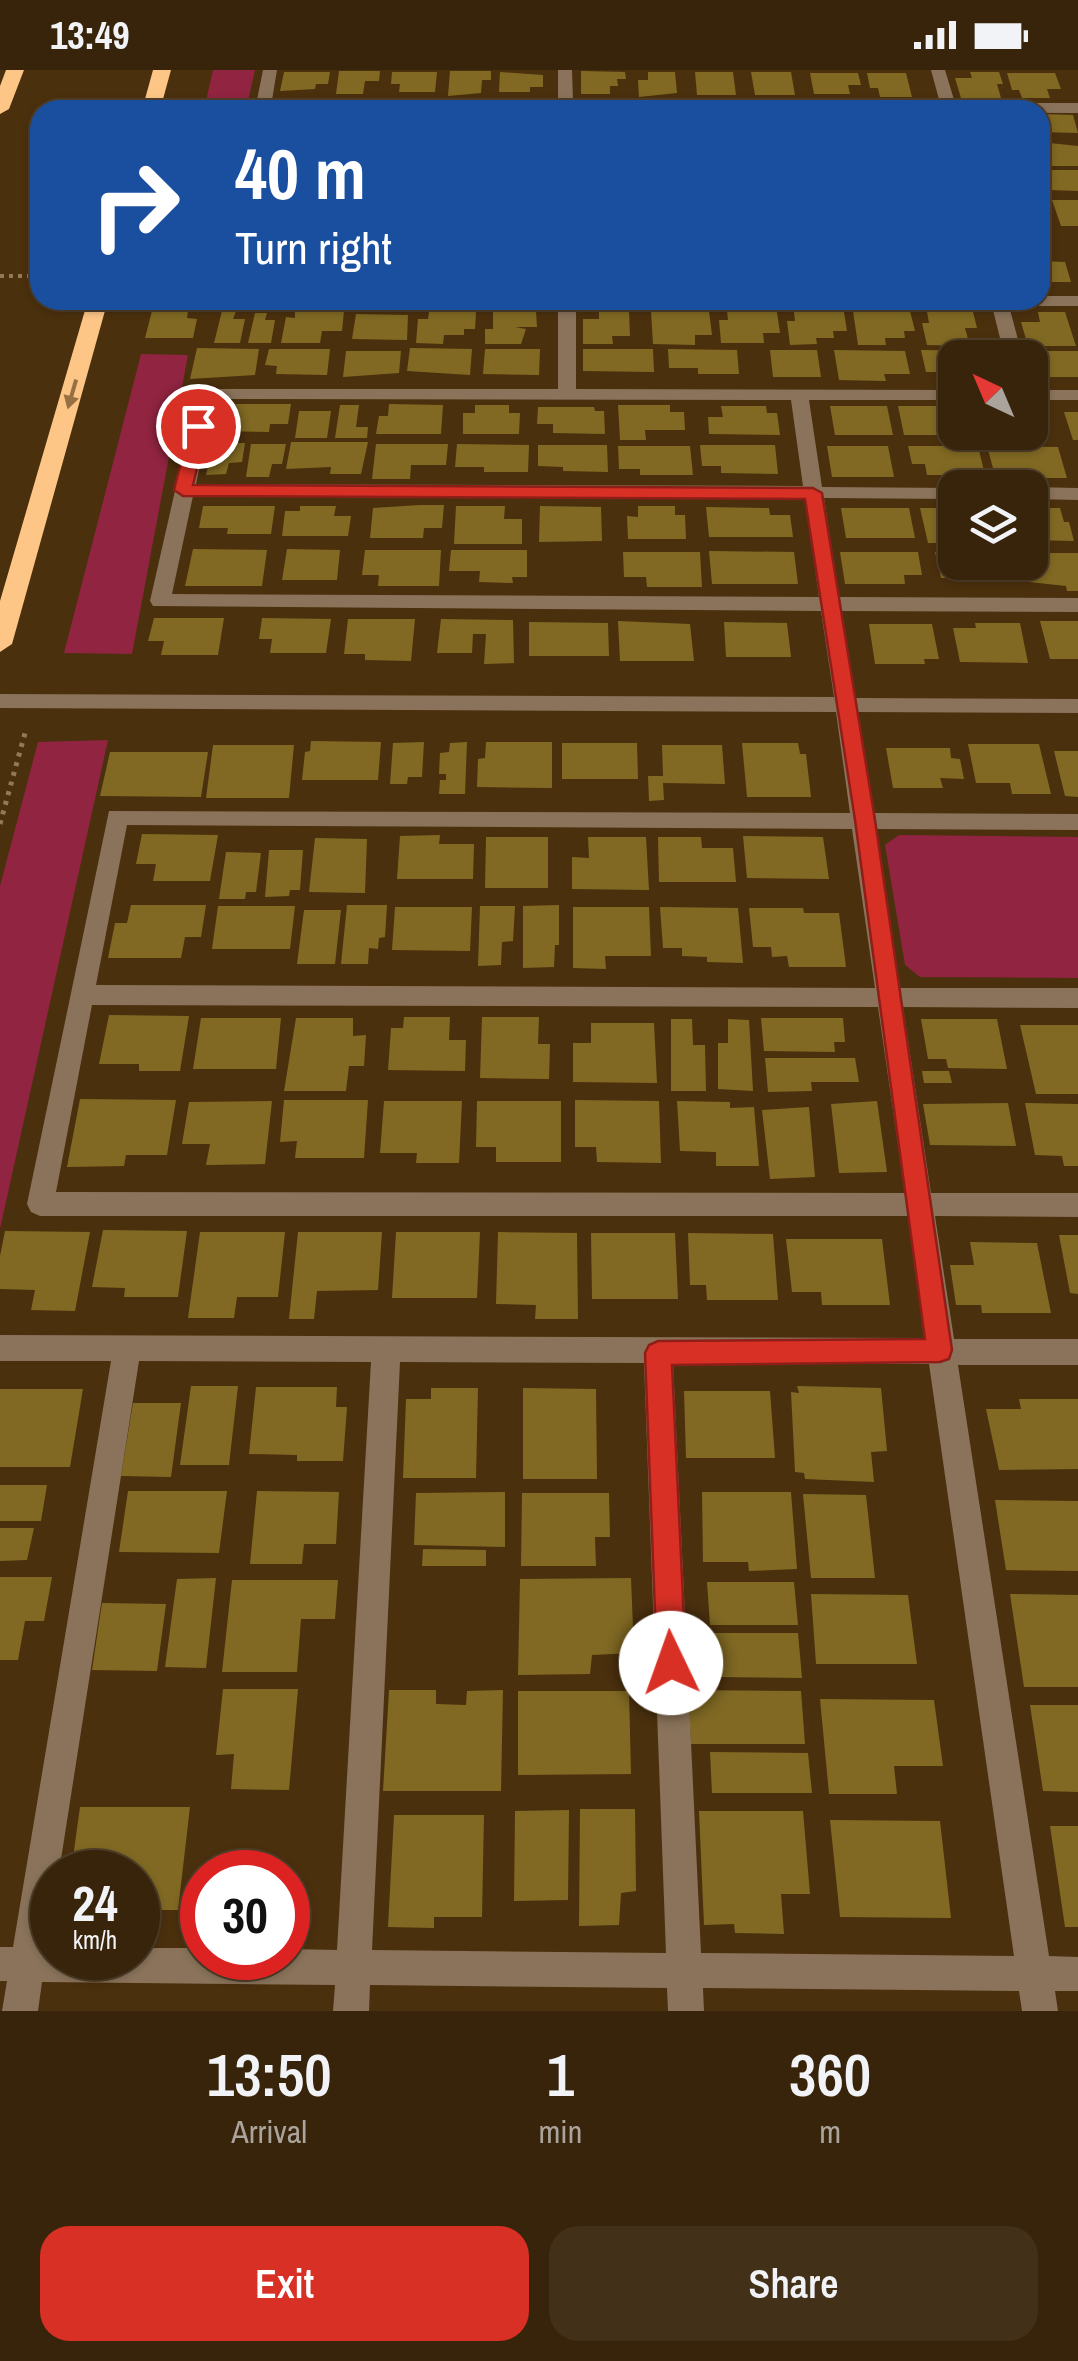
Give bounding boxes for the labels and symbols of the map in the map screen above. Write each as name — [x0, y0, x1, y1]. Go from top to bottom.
north arrow — [938, 340, 1048, 450]
one-way arrow — [64, 379, 79, 410]
pin — [156, 384, 241, 469]
position arrow — [619, 1611, 723, 1715]
speed limit sign: 30 — [180, 1850, 310, 1980]

